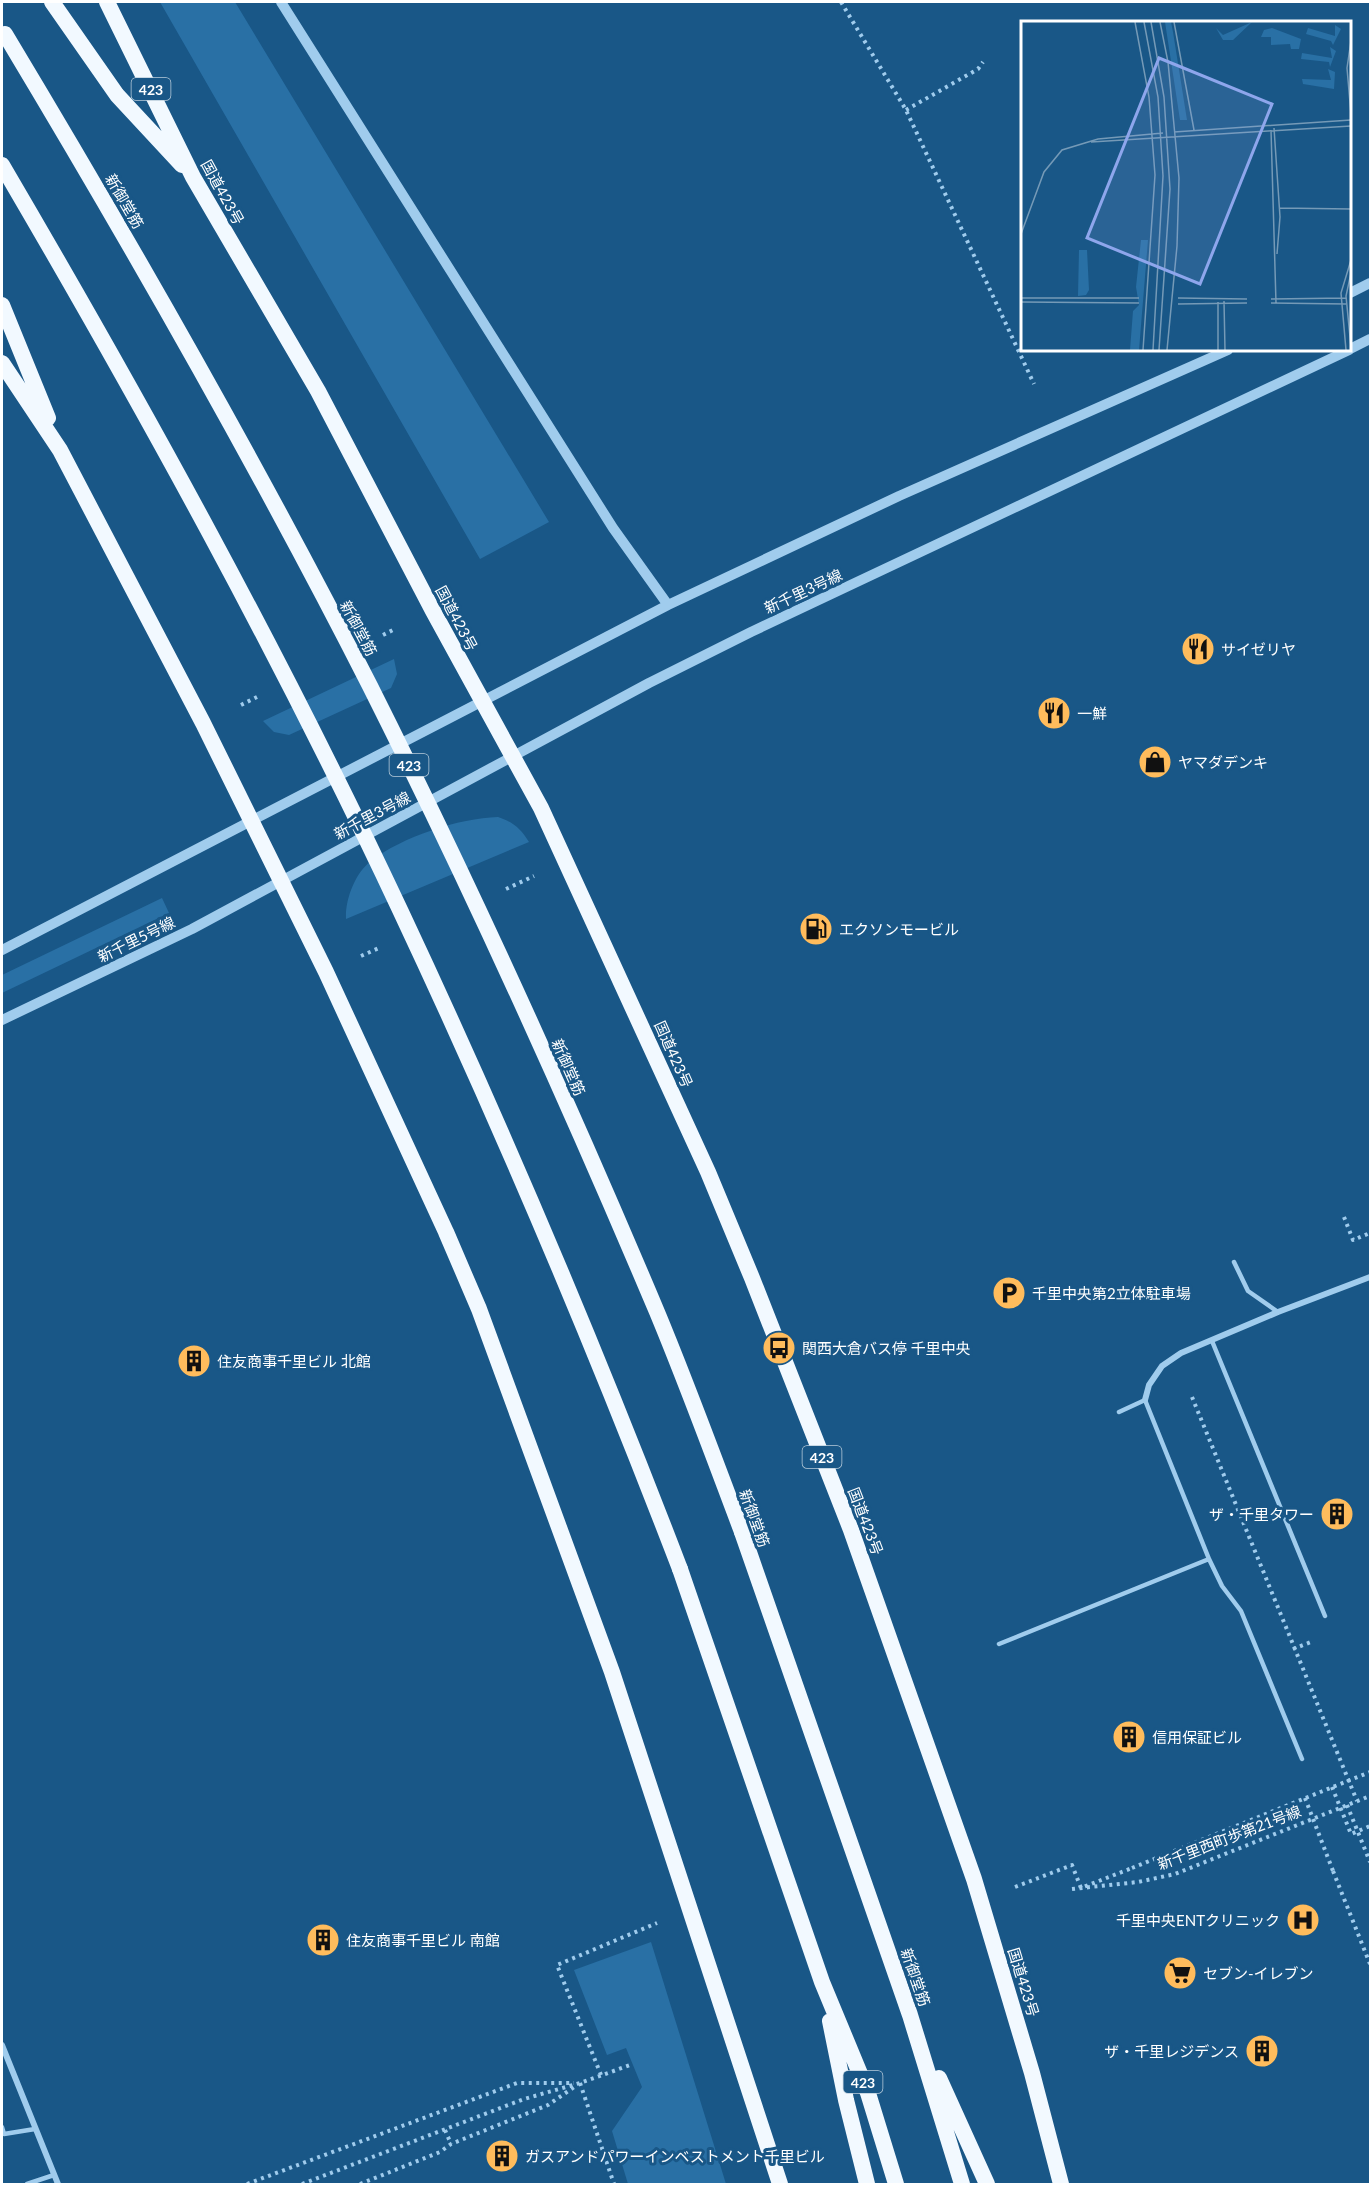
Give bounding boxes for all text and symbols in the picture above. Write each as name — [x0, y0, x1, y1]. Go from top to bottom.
inset map — [1021, 21, 1351, 351]
road number: 423 — [132, 78, 170, 100]
street label: 国道423号 — [198, 157, 248, 227]
street label: 新御堂筋 — [102, 171, 148, 231]
street label: 新千里3号線 — [761, 565, 845, 617]
street label: 国道423号 — [432, 582, 482, 654]
street label: 新御堂筋 — [337, 597, 381, 659]
restaurant icon: サイゼリヤ — [1180, 631, 1216, 667]
place label: サイゼリヤ — [1221, 640, 1296, 658]
restaurant icon: 一鮮 — [1036, 695, 1072, 731]
place label: 一鮮 — [1077, 704, 1107, 722]
shop icon: ヤマダデンキ — [1137, 744, 1173, 780]
place label: ヤマダデンキ — [1178, 753, 1268, 771]
road number: 423 — [390, 754, 428, 776]
street label: 新千里3号線 — [331, 787, 413, 843]
fuel station icon: エクソンモービル — [798, 911, 834, 947]
street label: 新千里5号線 — [94, 913, 178, 965]
place label: エクソンモービル — [839, 920, 959, 938]
street label: 国道423号 — [651, 1018, 697, 1090]
street label: 新御堂筋 — [549, 1036, 589, 1098]
parking icon: 千里中央第2立体駐車場 — [991, 1275, 1027, 1311]
place label: 千里中央第2立体駐車場 — [1032, 1284, 1191, 1302]
bus stop icon: 関西大倉バス停 千里中央 — [761, 1330, 797, 1366]
place label: 関西大倉バス停 千里中央 — [802, 1339, 971, 1357]
building icon: 住友商事千里ビル 北館 — [176, 1343, 212, 1379]
place label: 住友商事千里ビル 北館 — [217, 1352, 371, 1370]
road number: 423 — [802, 1446, 842, 1468]
street label: 国道423号 — [845, 1485, 887, 1557]
street label: 新御堂筋 — [736, 1487, 774, 1549]
building icon: ザ・千里タワー — [1319, 1496, 1355, 1532]
place label: ザ・千里タワー — [1209, 1505, 1314, 1523]
building icon: 信用保証ビル — [1111, 1719, 1147, 1755]
place label: 信用保証ビル — [1152, 1728, 1242, 1746]
street label: 新千里西町歩第21号線 — [1155, 1801, 1303, 1873]
hospital icon: 千里中央ENTクリニック — [1285, 1902, 1321, 1938]
place label: 千里中央ENTクリニック — [1116, 1911, 1280, 1929]
building icon: 住友商事千里ビル 南館 — [305, 1922, 341, 1958]
place label: 住友商事千里ビル 南館 — [346, 1931, 500, 1949]
street label: 国道423号 — [1005, 1945, 1043, 2019]
street label: 新御堂筋 — [898, 1946, 934, 2008]
supermarket icon: セブン-イレブン — [1162, 1955, 1198, 1991]
place label: セブン-イレブン — [1203, 1964, 1314, 1982]
building icon: ザ・千里レジデンス — [1244, 2033, 1280, 2069]
place label: ザ・千里レジデンス — [1104, 2042, 1239, 2060]
road number: 423 — [844, 2071, 882, 2093]
building icon: ガスアンドパワーインベストメント千里ビル — [484, 2138, 520, 2174]
place label: ガスアンドパワーインベストメント千里ビル — [525, 2147, 825, 2165]

